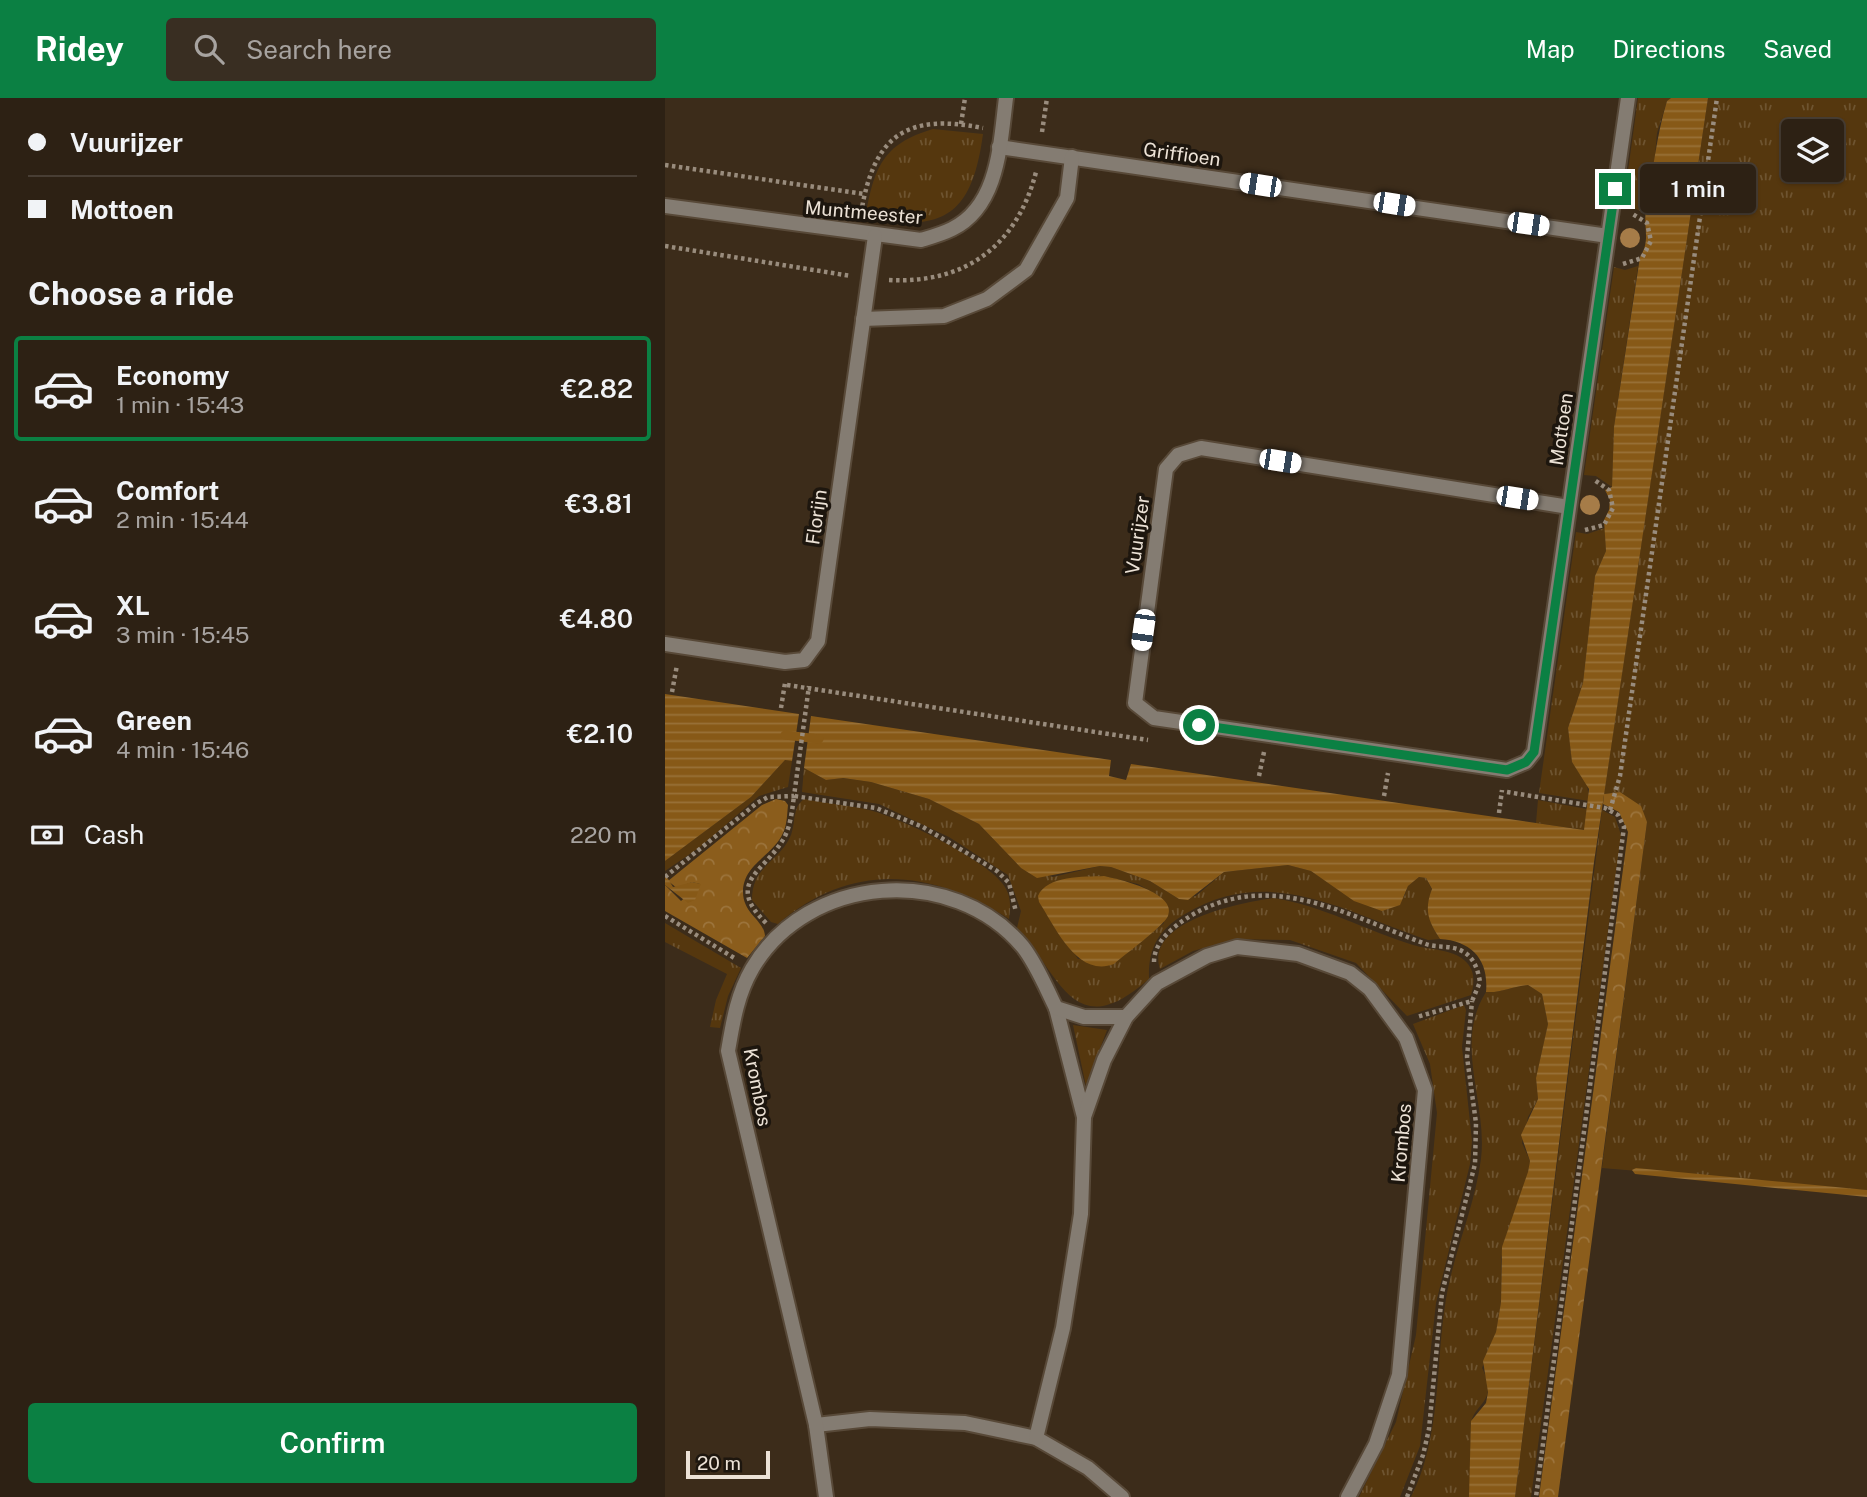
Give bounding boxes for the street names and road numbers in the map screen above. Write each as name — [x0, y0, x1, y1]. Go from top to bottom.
street label: Griffioen — [1142, 138, 1222, 170]
street label: Muntmeester — [804, 196, 924, 228]
street label: Mottoen — [1545, 391, 1577, 467]
street label: Florijn — [801, 488, 831, 546]
street label: Vuurijzer — [1121, 494, 1153, 576]
street label: Krombos — [740, 1046, 776, 1128]
street label: Krombos — [1387, 1103, 1415, 1183]

